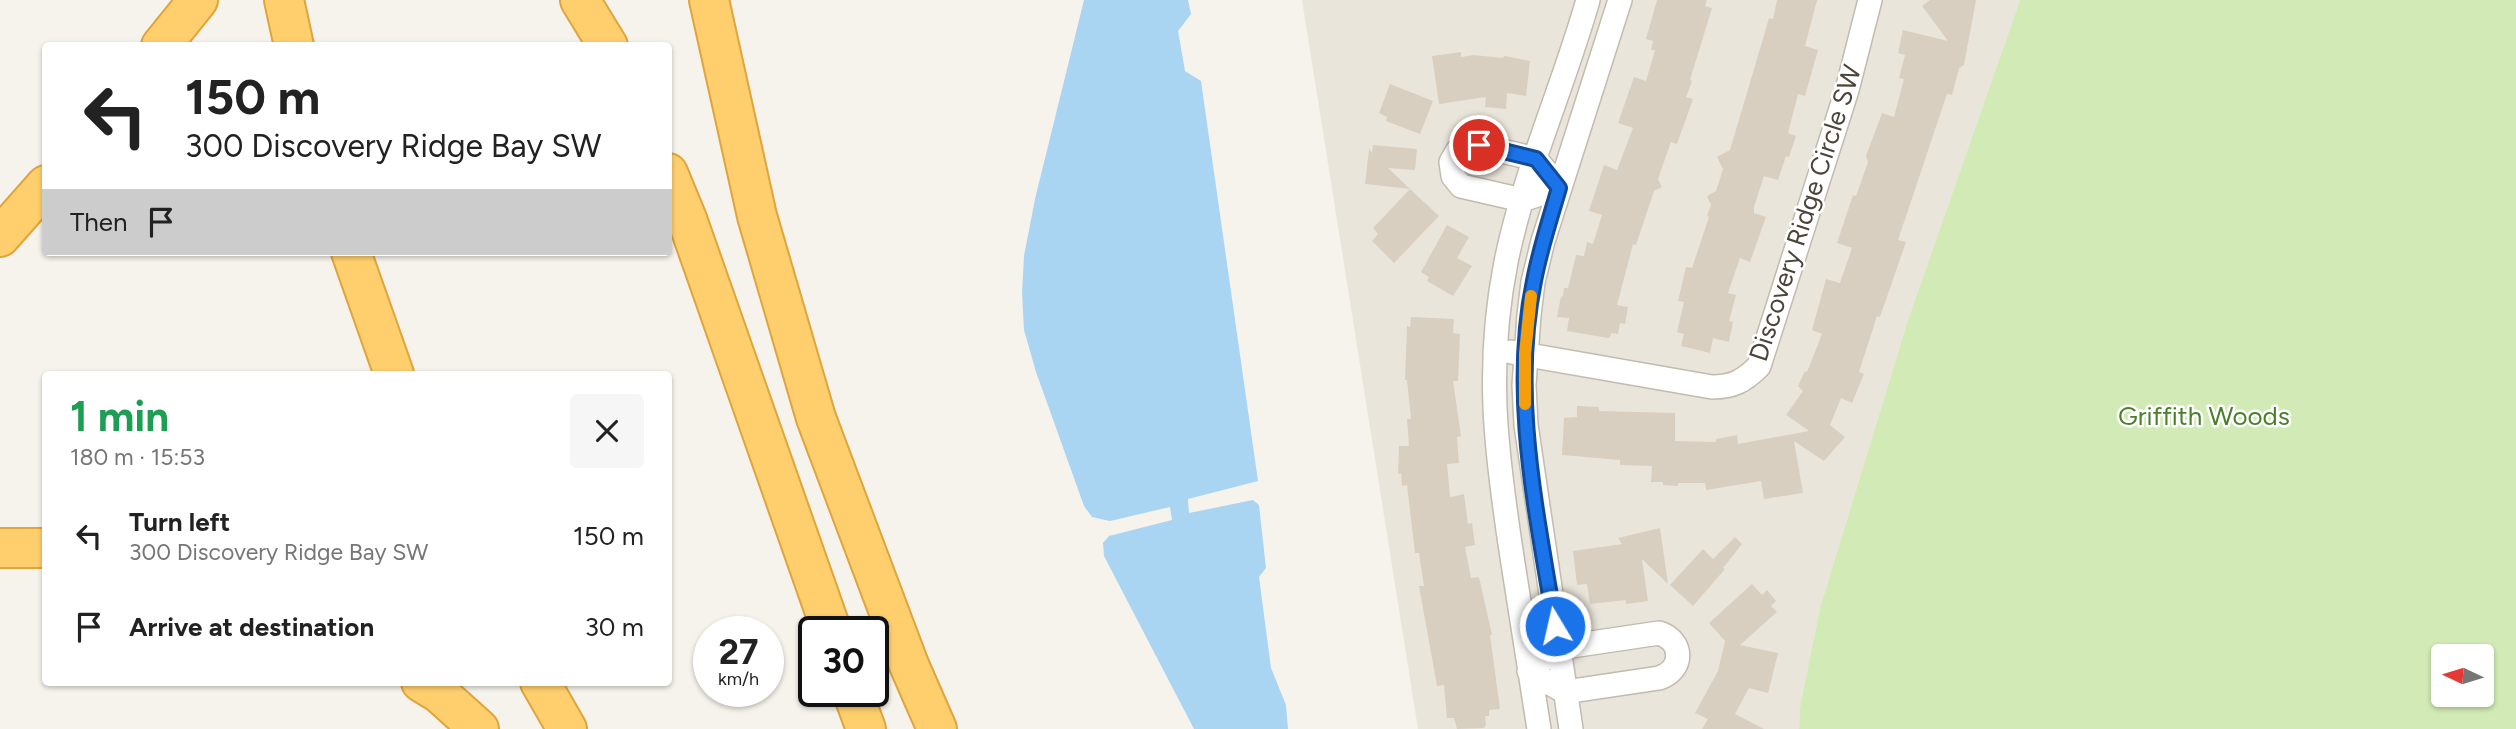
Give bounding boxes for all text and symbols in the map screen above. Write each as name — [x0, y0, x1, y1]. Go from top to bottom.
street label: Discovery Ridge Circle SW — [1742, 61, 1868, 365]
text: 150 m — [185, 67, 320, 126]
icon: left — [70, 70, 161, 161]
pin — [1449, 115, 1509, 175]
icon: arrive — [1460, 126, 1498, 164]
text: 300 Discovery Ridge Bay SW — [185, 127, 602, 165]
icon: arrive — [142, 203, 180, 241]
text: Then — [70, 206, 128, 238]
text: 1 min — [70, 391, 169, 442]
button: close — [570, 394, 644, 468]
park label: Griffith Woods — [2118, 400, 2290, 432]
text: 180 m · 15:53 — [70, 443, 205, 471]
text: Turn left — [129, 506, 230, 538]
icon: left — [70, 517, 108, 555]
text: 150 m — [573, 520, 644, 552]
text: 300 Discovery Ridge Bay SW — [129, 538, 428, 566]
position arrow — [1518, 589, 1592, 663]
icon: arrive — [70, 608, 108, 646]
text: Arrive at destination — [129, 611, 374, 643]
text: 30 m — [585, 611, 644, 643]
speed limit sign: 30 — [798, 616, 889, 707]
text: 27 — [719, 631, 758, 673]
north arrow — [2431, 644, 2494, 707]
map controls — [2431, 644, 2494, 707]
text: km/h — [718, 668, 759, 690]

